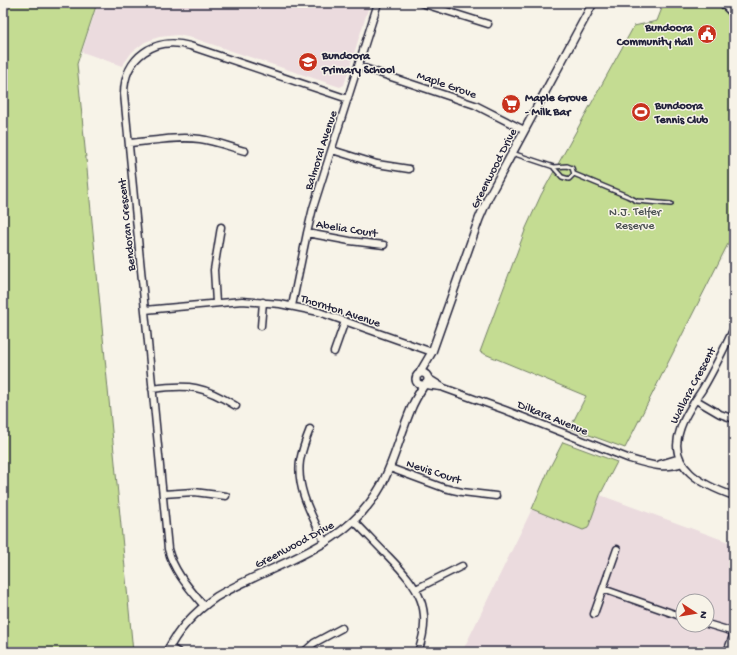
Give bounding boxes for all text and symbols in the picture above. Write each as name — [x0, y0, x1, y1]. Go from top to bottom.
place label: Bundoora Community Hall — [616, 22, 694, 50]
public building icon: Bundoora Community Hall — [696, 23, 718, 45]
place label: Bundoora Primary School — [321, 50, 395, 78]
school or university icon: Bundoora Primary School — [297, 51, 319, 73]
street label: Maple Grove — [415, 69, 479, 103]
place label: Maple Grove - Milk Bar — [525, 92, 588, 120]
supermarket icon: Maple Grove - Milk Bar — [500, 93, 522, 115]
place label: Bundoora Tennis Club — [654, 100, 709, 128]
sports icon: Bundoora Tennis Club — [630, 101, 652, 123]
street label: Balmoral Avenue — [302, 108, 342, 193]
street label: Greenwood Drive — [469, 126, 521, 211]
street label: Bendoran Crescent — [116, 177, 140, 273]
park label: N.J. Telfer Reserve — [609, 206, 663, 234]
street label: Abelia Court — [315, 218, 379, 242]
street label: Thornton Avenue — [298, 292, 383, 332]
street label: Wallara Crescent — [668, 344, 720, 427]
street label: Dilkara Avenue — [514, 398, 590, 440]
street label: Nevis Court — [404, 457, 464, 489]
street label: Greenwood Drive — [253, 519, 338, 573]
north arrow — [675, 593, 715, 633]
text: N — [696, 610, 709, 619]

